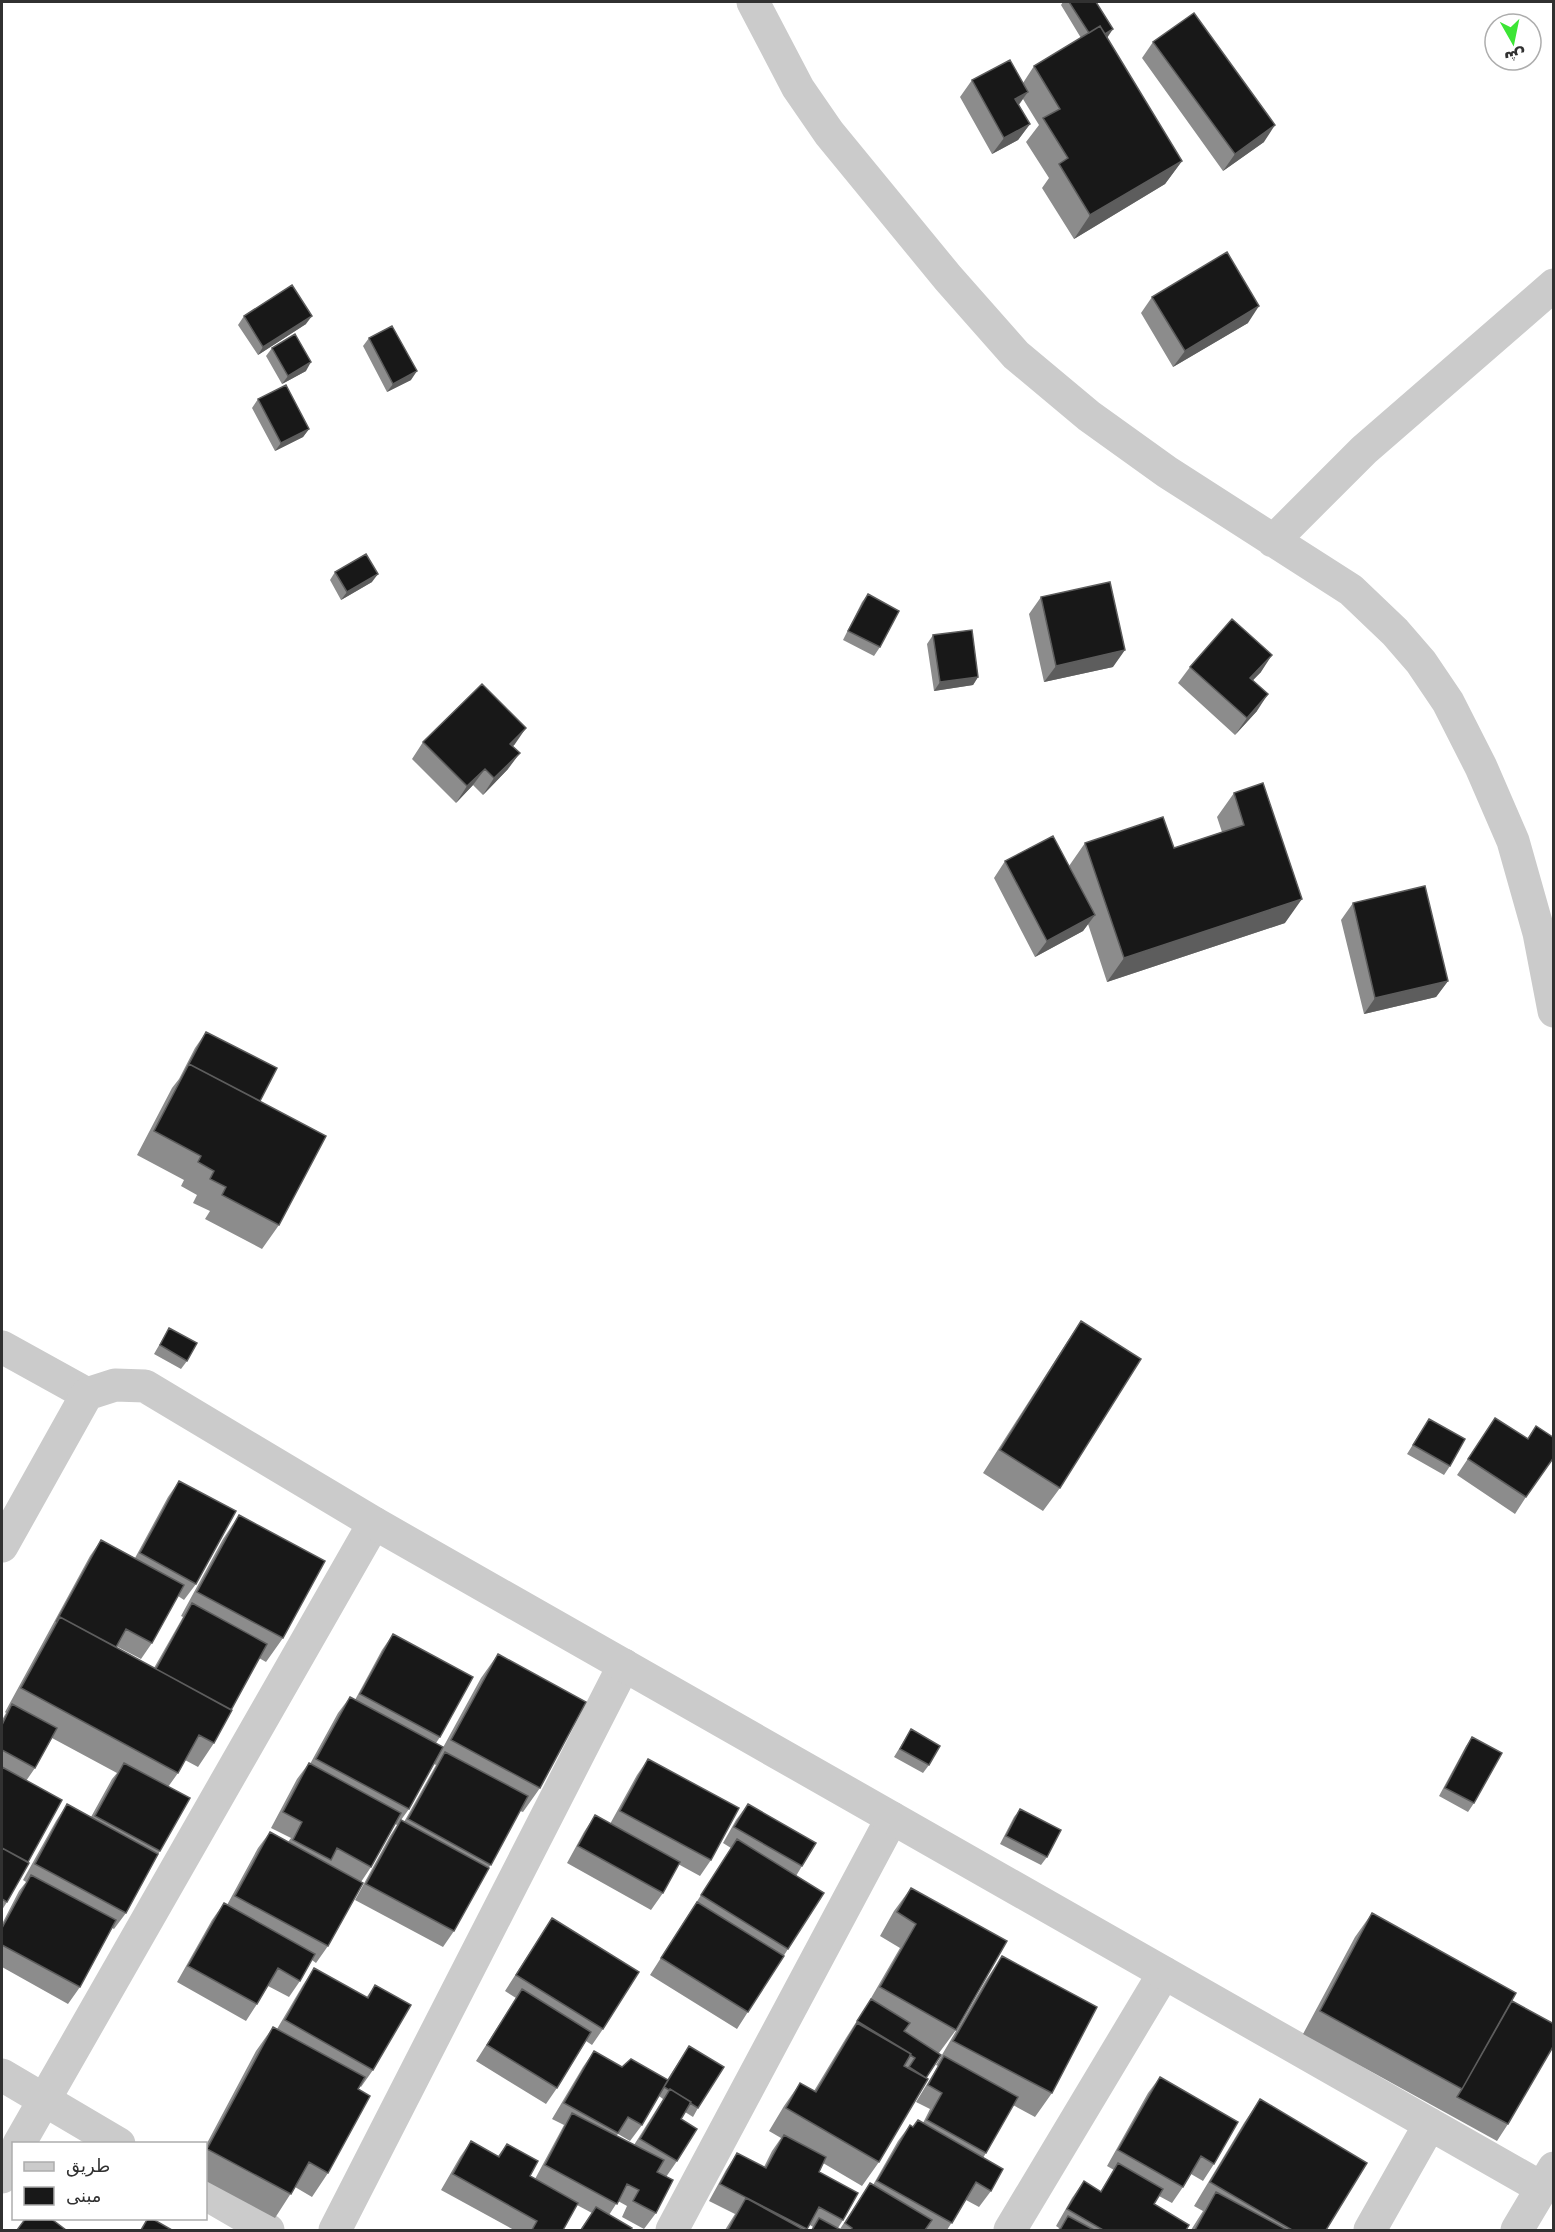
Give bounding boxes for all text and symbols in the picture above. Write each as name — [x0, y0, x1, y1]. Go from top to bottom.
north arrow — [1483, 12, 1543, 72]
text: ش — [1503, 45, 1528, 67]
legend — [12, 2142, 207, 2220]
text: طريق — [66, 2155, 110, 2177]
text: مبنى — [66, 2185, 102, 2206]

